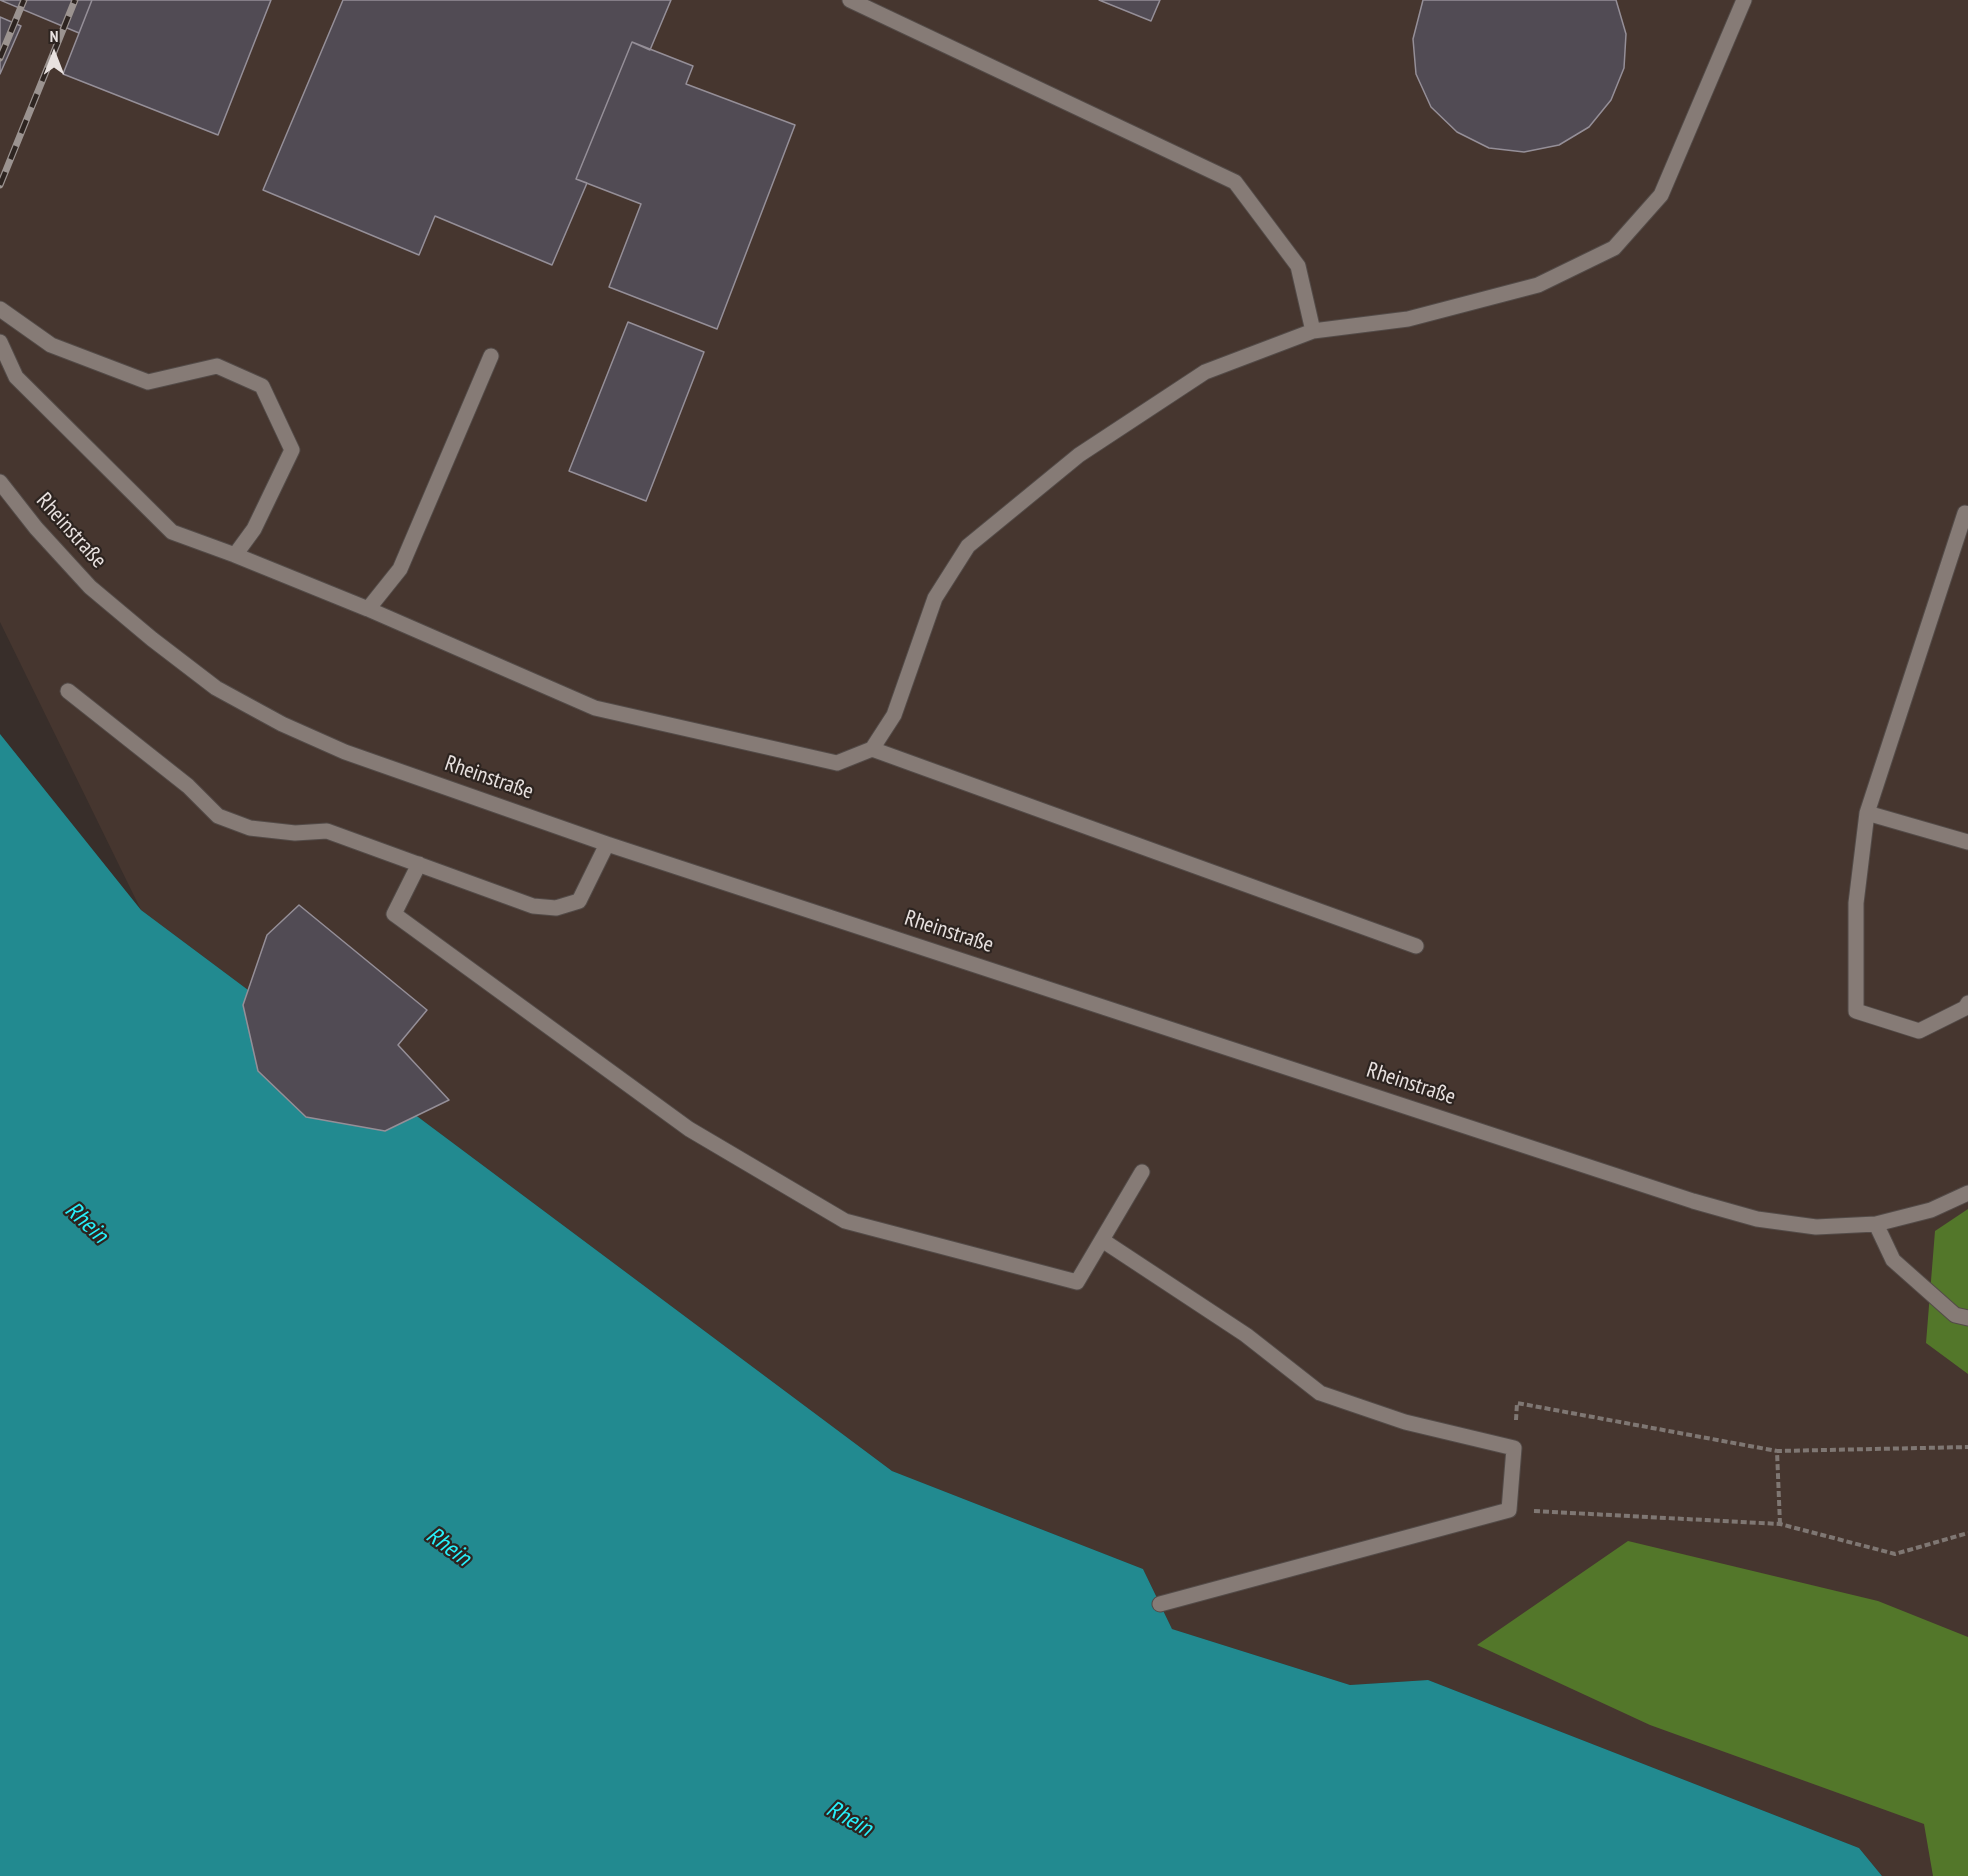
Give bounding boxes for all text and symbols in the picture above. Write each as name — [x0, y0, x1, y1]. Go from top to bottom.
north arrow — [24, 24, 84, 84]
text: N — [50, 26, 58, 46]
street label: Rheinstraße — [30, 488, 112, 574]
street label: Rheinstraße — [441, 751, 537, 805]
street label: Rheinstraße — [901, 905, 997, 959]
street label: Rheinstraße — [1363, 1057, 1459, 1111]
water label: Rhein — [59, 1196, 113, 1250]
water label: Rhein — [420, 1521, 476, 1573]
water label: Rhein — [821, 1795, 877, 1843]

